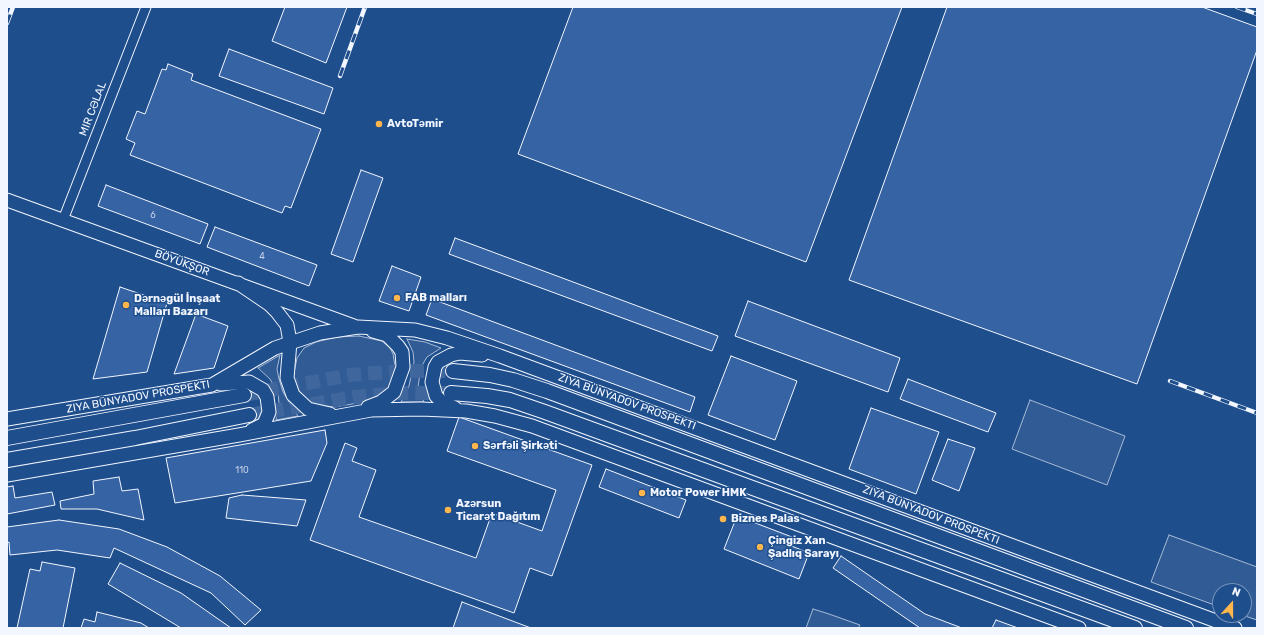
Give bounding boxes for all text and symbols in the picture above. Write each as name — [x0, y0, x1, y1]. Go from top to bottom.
street label: MIR CƏLAL — [77, 80, 109, 138]
place label: AvtoTəmir — [387, 117, 443, 131]
marker: AvtoTəmir — [374, 119, 384, 129]
house number: 6 — [150, 210, 156, 220]
street label: BÖYÜKŞOR — [153, 247, 211, 279]
house number: 4 — [259, 251, 265, 261]
place label: FAB malları — [405, 291, 467, 305]
place label: Dərnəgül İnşaat Malları Bazarı — [134, 292, 220, 318]
marker: FAB malları — [392, 293, 402, 303]
marker: Dərnəgül İnşaat Malları Bazarı — [121, 300, 131, 310]
street label: ZIYA BÜNYADOV PROSPEKTI — [556, 371, 698, 433]
street label: ZIYA BÜNYADOV PROSPEKTI — [65, 378, 211, 416]
place label: Sərfəli Şirkəti — [483, 439, 557, 453]
marker: Sərfəli Şirkəti — [470, 441, 480, 451]
house number: 110 — [235, 465, 249, 475]
street label: ZIYA BÜNYADOV PROSPEKTI — [861, 483, 1001, 547]
place label: Motor Power HMK — [650, 486, 746, 500]
marker: Motor Power HMK — [637, 488, 647, 498]
place label: Azərsun Ticarət Dağıtım — [456, 497, 540, 523]
marker: Azərsun Ticarət Dağıtım — [443, 505, 453, 515]
place label: Biznes Palas — [731, 512, 800, 526]
marker: Biznes Palas — [718, 514, 728, 524]
place label: Çingiz Xan Şadlıq Sarayı — [768, 534, 839, 560]
marker: Çingiz Xan Şadlıq Sarayı — [755, 542, 765, 552]
north arrow — [1212, 583, 1252, 623]
text: N — [1230, 585, 1242, 600]

